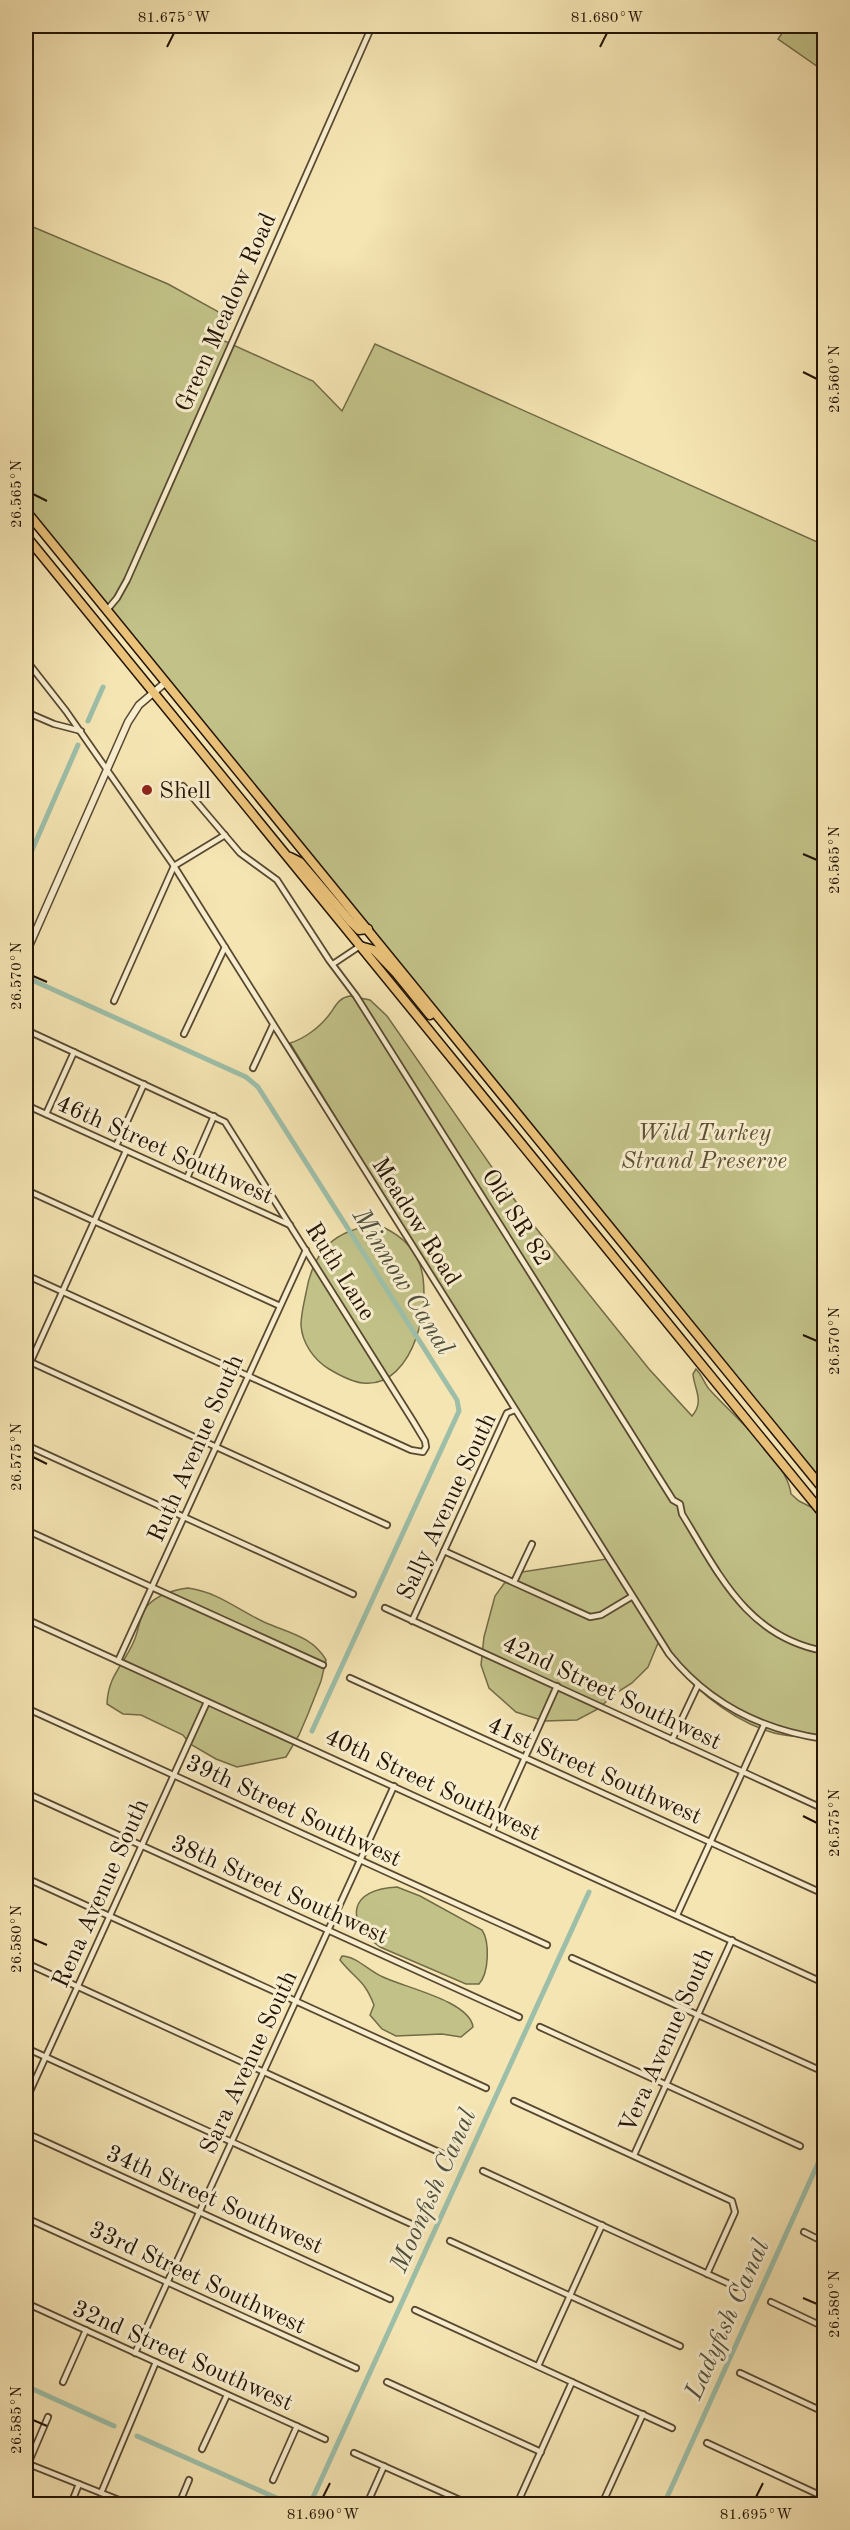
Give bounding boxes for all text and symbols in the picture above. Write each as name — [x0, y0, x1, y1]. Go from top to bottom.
text: 81.675°W — [138, 11, 210, 26]
text: 81.680°W — [571, 11, 643, 26]
street label: Green Meadow Road — [172, 210, 281, 416]
text: 26.560°N — [828, 345, 843, 413]
text: 26.565°N — [10, 460, 25, 528]
place label: Shell — [159, 780, 211, 804]
marker: Shell — [140, 783, 154, 797]
text: 26.565°N — [828, 826, 843, 894]
text: 26.570°N — [10, 942, 25, 1010]
street label: 46th Street Southwest — [52, 1092, 276, 1210]
park label: Wild Turkey Strand Preserve — [621, 1122, 787, 1174]
street label: Meadow Road — [366, 1154, 464, 1290]
street label: Old SR 82 — [476, 1165, 554, 1271]
water label: Minnow Canal — [346, 1203, 458, 1360]
street label: Ruth Lane — [300, 1219, 379, 1325]
text: 26.570°N — [828, 1307, 843, 1375]
street label: Ruth Avenue South — [145, 1352, 249, 1546]
street label: Sally Avenue South — [394, 1410, 502, 1604]
text: 26.575°N — [10, 1423, 25, 1491]
street label: 42nd Street Southwest — [498, 1632, 724, 1755]
street label: 41st Street Southwest — [483, 1714, 705, 1830]
street label: 40th Street Southwest — [321, 1725, 544, 1846]
street label: 39th Street Southwest — [182, 1751, 405, 1872]
text: 26.575°N — [828, 1789, 843, 1857]
street label: Rena Avenue South — [49, 1796, 154, 1992]
street label: 38th Street Southwest — [167, 1832, 391, 1950]
text: 26.580°N — [10, 1905, 25, 1973]
street label: Vera Avenue South — [616, 1945, 719, 2137]
street label: Sara Avenue South — [197, 1968, 303, 2158]
water label: Moonfish Canal — [386, 2105, 482, 2277]
street label: 34th Street Southwest — [102, 2142, 326, 2260]
street label: 33rd Street Southwest — [85, 2218, 309, 2339]
water label: Ladyfish Canal — [681, 2235, 775, 2405]
text: 26.580°N — [828, 2270, 843, 2338]
street label: 32nd Street Southwest — [68, 2297, 296, 2416]
text: 26.585°N — [10, 2386, 25, 2454]
text: 81.690°W — [287, 2508, 359, 2523]
text: 81.695°W — [720, 2508, 792, 2523]

